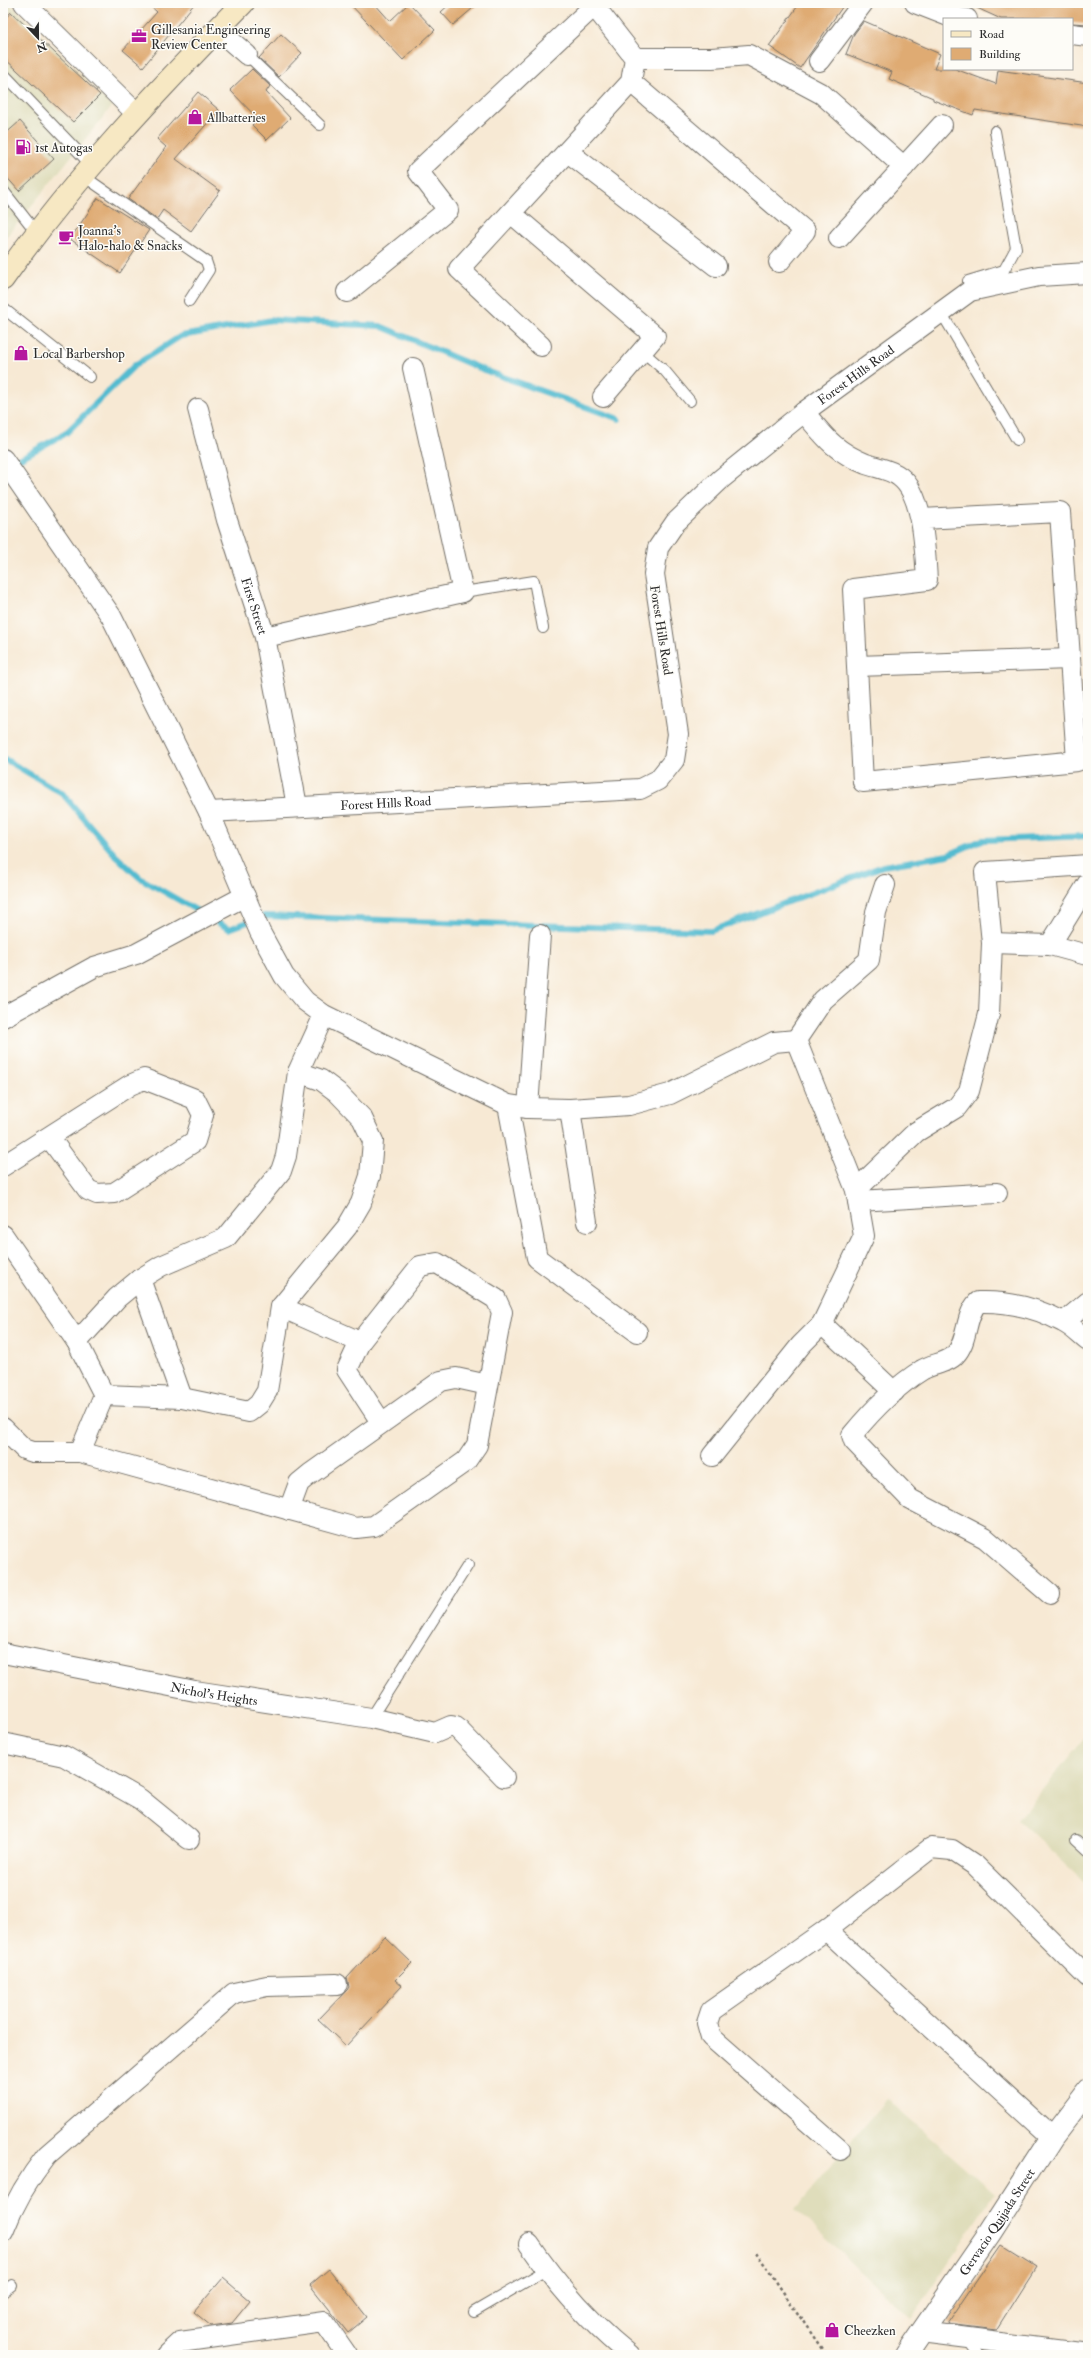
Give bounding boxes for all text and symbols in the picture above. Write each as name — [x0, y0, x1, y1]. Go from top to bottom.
north arrow — [18, 18, 58, 58]
legend — [943, 18, 1073, 70]
place label: Gillesania Engineering Review Center — [151, 22, 271, 53]
office icon: Gillesania Engineering Review Center — [130, 27, 148, 45]
text: Road — [979, 27, 1004, 42]
text: N — [33, 39, 49, 55]
text: Building — [979, 47, 1022, 62]
shop icon: Allbatteries — [186, 108, 204, 126]
place label: Allbatteries — [206, 110, 266, 126]
fuel station icon: 1st Autogas — [14, 138, 32, 156]
place label: 1st Autogas — [35, 140, 93, 156]
place label: Joanna's Halo-halo & Snacks — [77, 223, 183, 254]
cafe icon: Joanna's Halo-halo & Snacks — [57, 228, 75, 246]
street label: Forest Hills Road — [815, 342, 898, 409]
shop icon: Local Barbershop — [12, 344, 30, 362]
place label: Local Barbershop — [33, 346, 125, 363]
street label: First Street — [237, 576, 271, 637]
street label: Forest Hills Road — [646, 584, 676, 677]
street label: Forest Hills Road — [340, 793, 432, 814]
street label: Nichol's Heights — [169, 1679, 259, 1710]
street label: Gervacio Quijada Street — [956, 2166, 1039, 2279]
shop icon: Cheezken — [823, 2321, 841, 2339]
place label: Cheezken — [844, 2323, 896, 2339]

